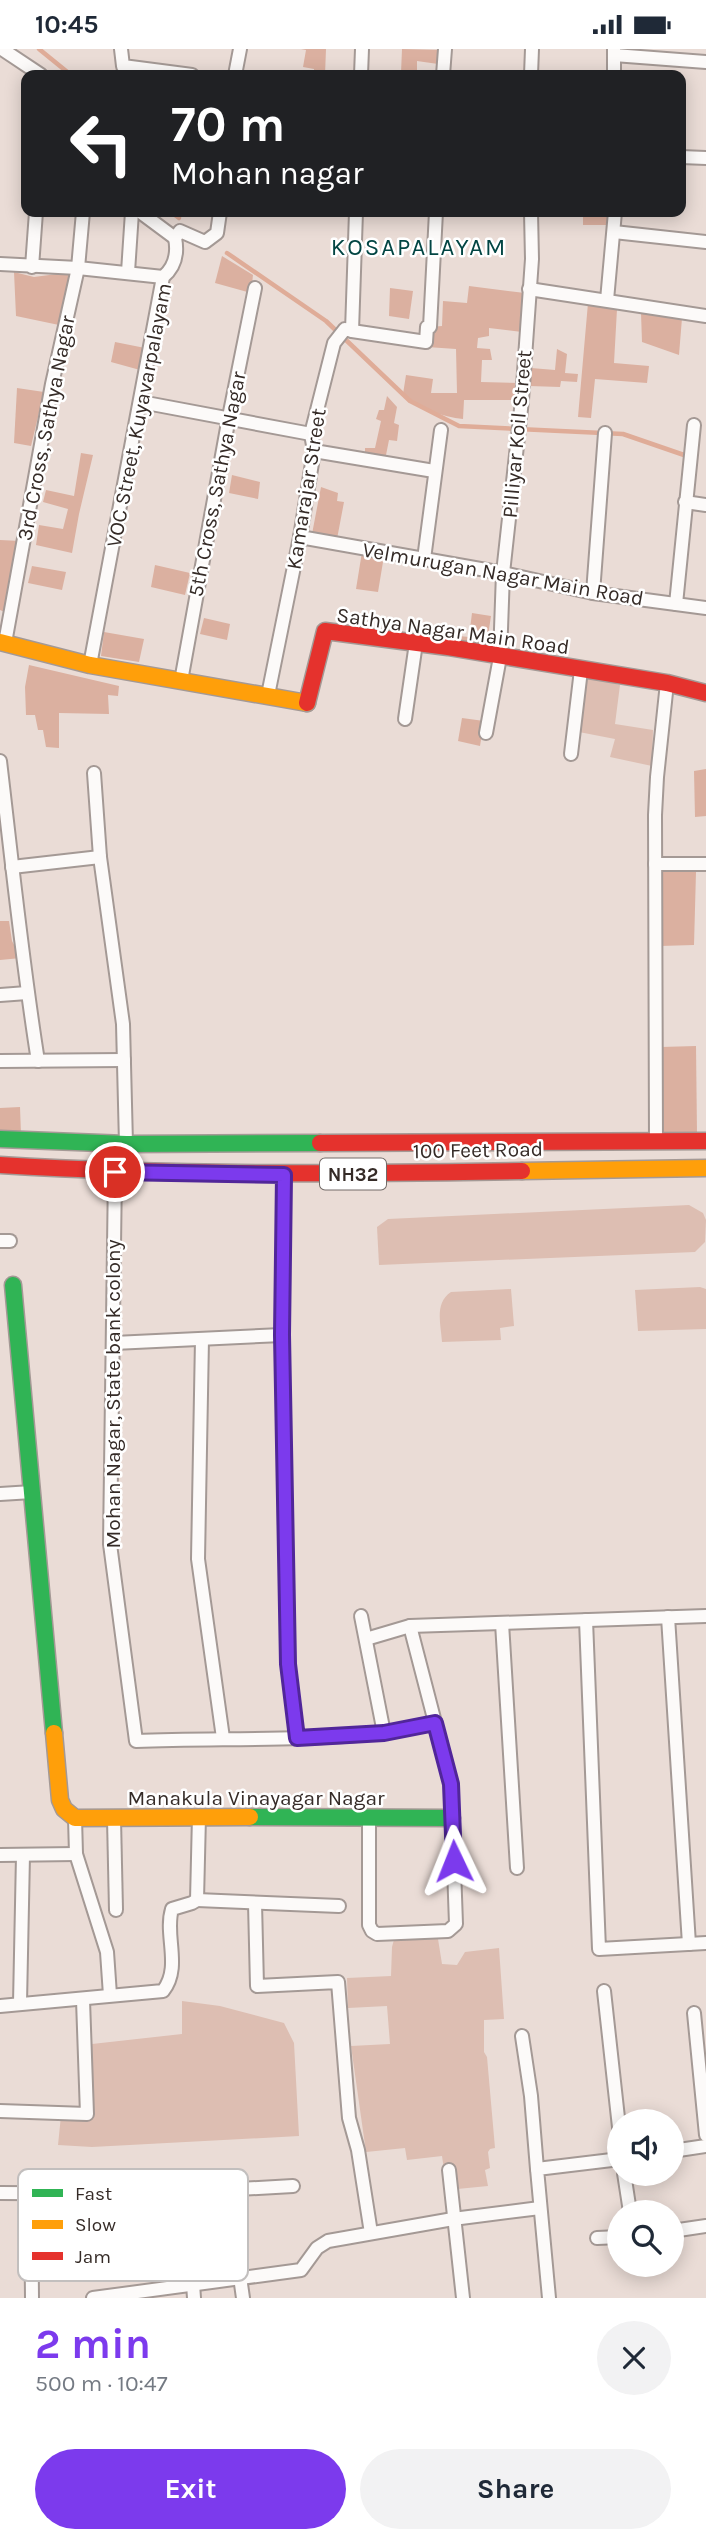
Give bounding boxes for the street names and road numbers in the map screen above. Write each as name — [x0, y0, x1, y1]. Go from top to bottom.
street label: VOC Street, Kuyavarpalayam — [102, 281, 176, 549]
street label: 3rd Cross, Sathya Nagar — [12, 313, 80, 543]
street label: Pilliyar Koil Street — [498, 349, 536, 519]
street label: 5th Cross, Sathya Nagar — [183, 369, 251, 599]
street label: Kamarajar Street — [281, 407, 331, 571]
street label: Velmurugan Nagar Main Road — [361, 537, 645, 611]
street label: Sathya Nagar Main Road — [335, 603, 571, 659]
street label: 100 Feet Road — [413, 1137, 543, 1163]
road number: NH32 — [320, 1159, 386, 1189]
street label: Mohan Nagar, State bank colony — [101, 1239, 125, 1548]
street label: Manakula Vinayagar Nagar — [127, 1786, 385, 1810]

